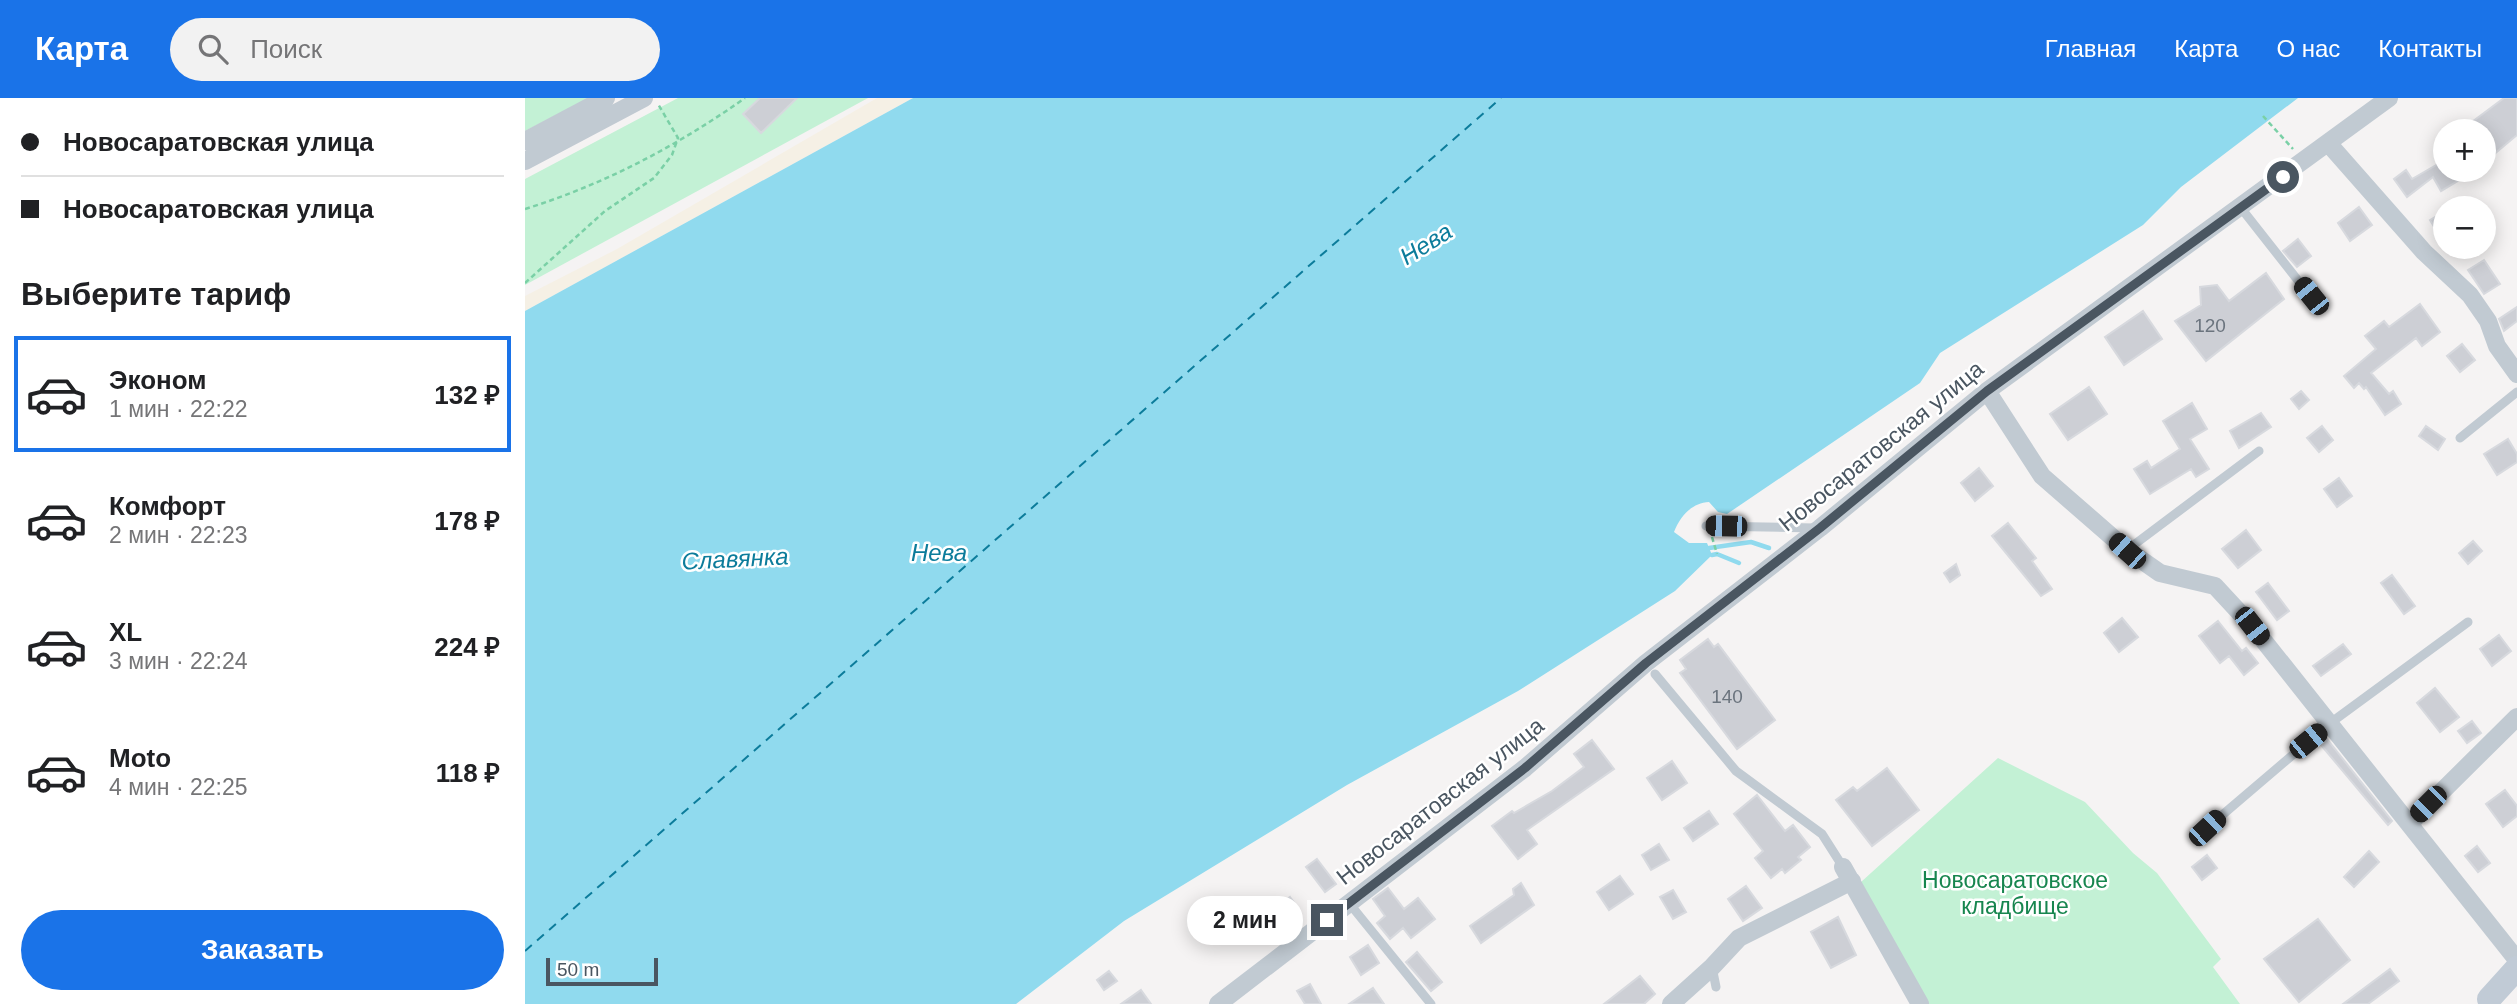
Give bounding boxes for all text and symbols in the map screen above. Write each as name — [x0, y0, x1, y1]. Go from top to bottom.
search box — [170, 18, 660, 81]
text: Карта — [35, 30, 128, 67]
icon: search — [194, 30, 232, 68]
text: Поиск — [250, 34, 322, 64]
text: Главная — [2045, 35, 2136, 62]
text: Карта — [2174, 35, 2238, 62]
text: О нас — [2276, 35, 2340, 62]
text: Контакты — [2378, 35, 2482, 62]
map controls — [2433, 119, 2496, 259]
button: + — [2433, 119, 2496, 182]
text: Новосаратовская улица — [63, 127, 374, 157]
route start — [2267, 161, 2299, 193]
text: Новосаратовская улица — [63, 194, 374, 224]
button: − — [2433, 196, 2496, 259]
water label: Нева — [1395, 217, 1457, 270]
car — [2290, 273, 2333, 319]
text: Выберите тариф — [21, 276, 291, 312]
house number: 120 — [2194, 315, 2226, 336]
street label: Новосаратовская улица — [1774, 355, 1989, 536]
icon: car — [25, 363, 88, 426]
text: Эконом — [109, 365, 207, 395]
text: 132 ₽ — [434, 380, 500, 410]
text: 1 мин · 22:22 — [109, 396, 248, 422]
icon: car — [25, 489, 88, 552]
text: Комфорт — [109, 491, 226, 521]
text: 178 ₽ — [434, 506, 500, 536]
car — [1705, 515, 1748, 537]
text: 2 мин · 22:23 — [109, 522, 248, 548]
car — [2105, 529, 2150, 573]
water label: Нева — [911, 539, 967, 566]
water label: Славянка — [681, 542, 789, 575]
car — [2231, 603, 2274, 649]
icon: car — [25, 615, 88, 678]
text: XL — [109, 617, 142, 647]
text: 224 ₽ — [434, 632, 500, 662]
text: 3 мин · 22:24 — [109, 648, 248, 674]
house number: 140 — [1711, 686, 1743, 707]
street label: Новосаратовская улица — [1331, 712, 1549, 890]
car — [2286, 720, 2331, 762]
icon: car — [25, 741, 88, 804]
text: Moto — [109, 743, 171, 773]
text: 118 ₽ — [436, 758, 500, 788]
text: 4 мин · 22:25 — [109, 774, 248, 800]
car — [2406, 782, 2451, 826]
car — [2185, 806, 2230, 850]
park label: Новосаратовское кладбище — [1922, 867, 2108, 919]
callout: 2 мин — [1187, 896, 1303, 944]
route end — [1311, 904, 1343, 936]
text: 2 мин — [1213, 907, 1277, 933]
button: Заказать — [21, 910, 504, 990]
scale bar — [546, 955, 658, 987]
text: 50 m — [557, 959, 599, 980]

